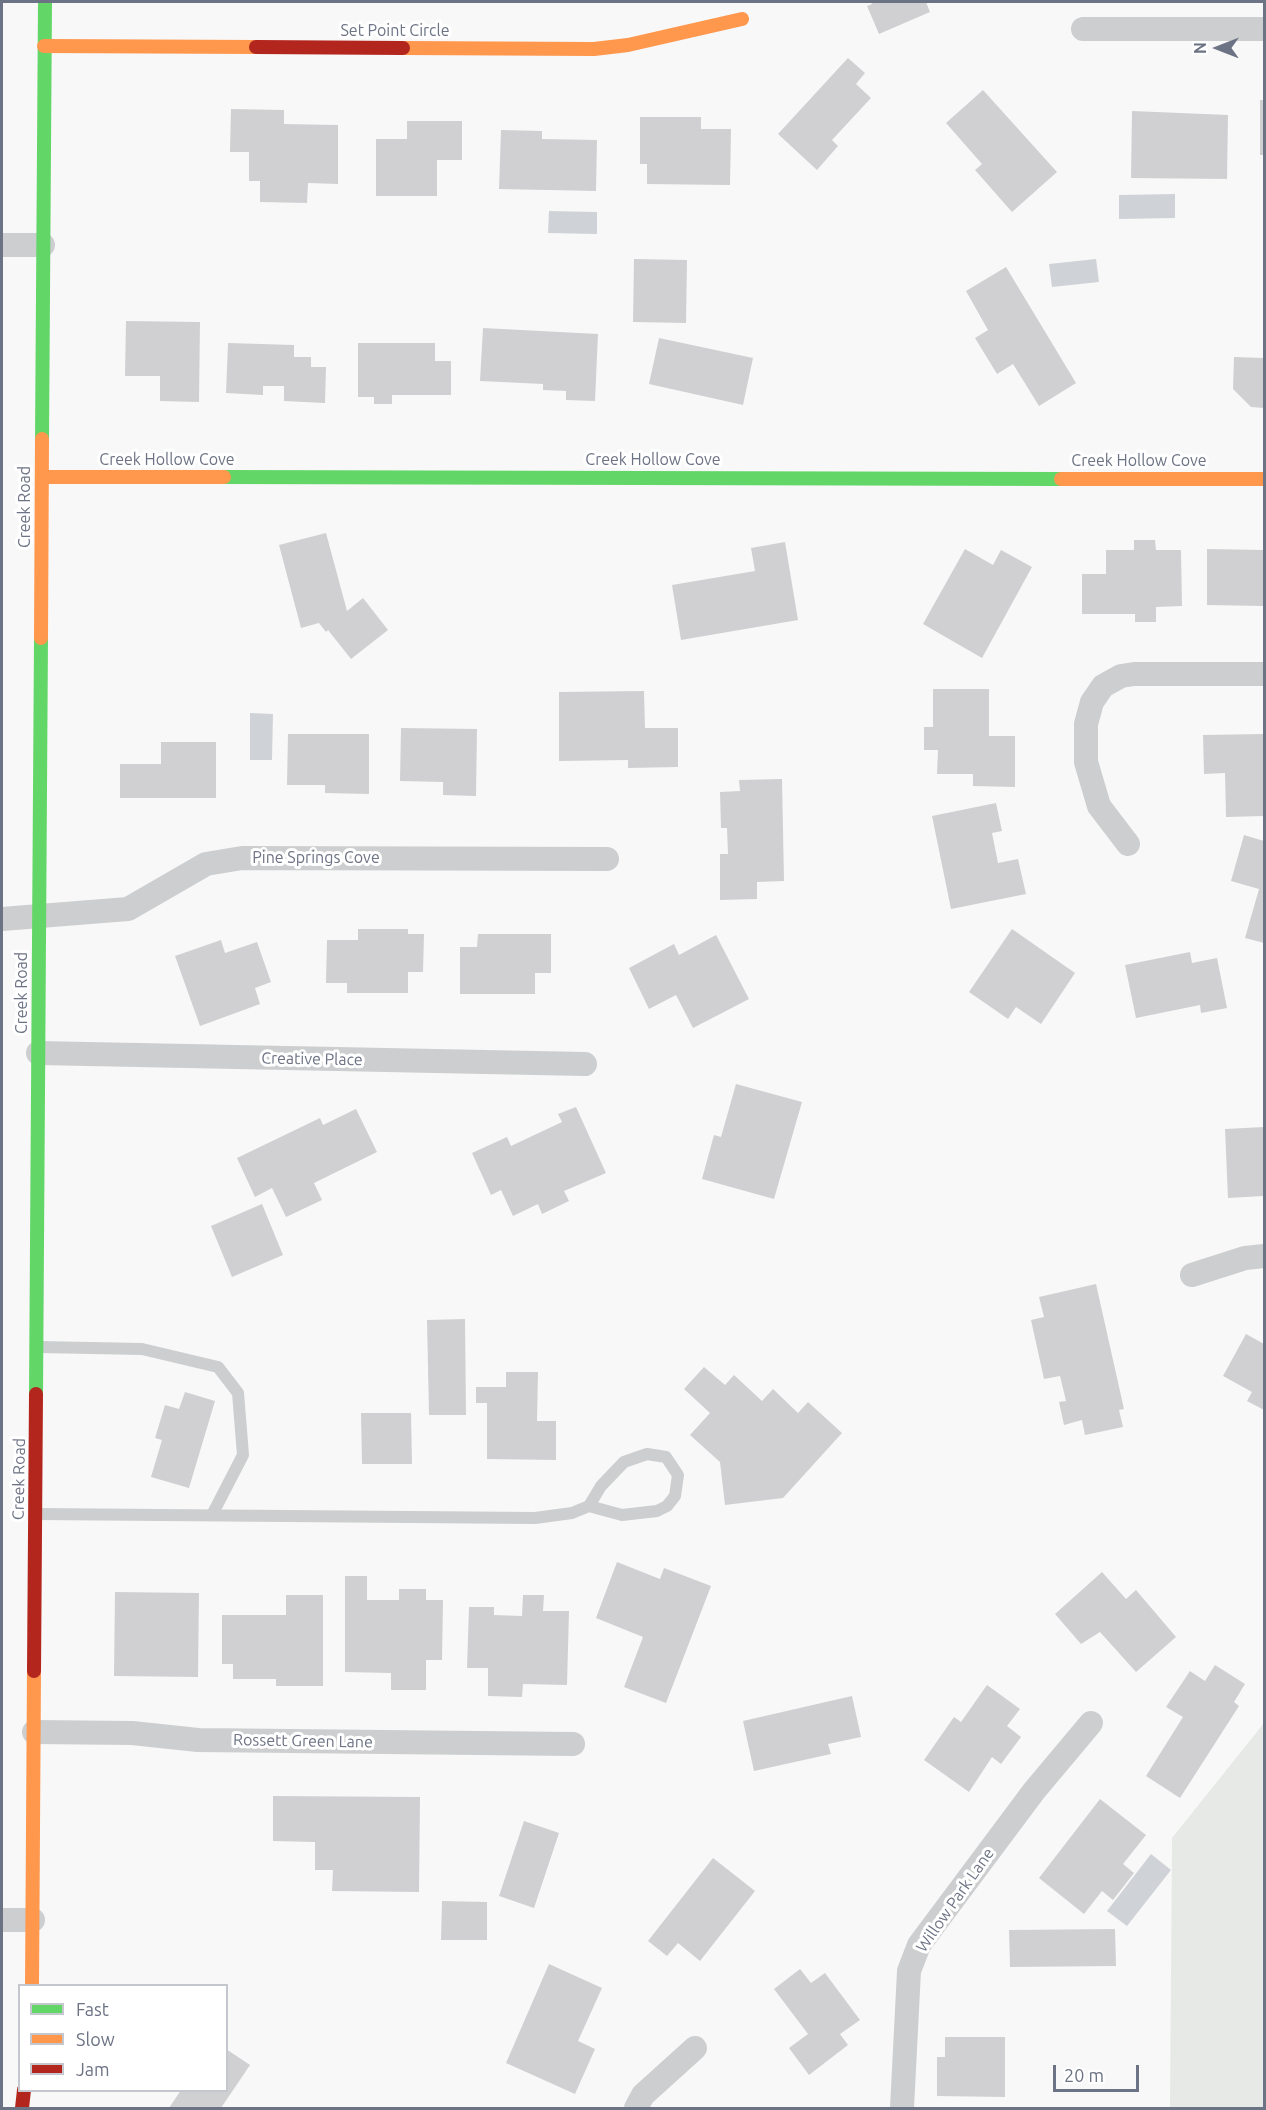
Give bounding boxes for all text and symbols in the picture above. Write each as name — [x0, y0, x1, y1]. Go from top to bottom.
north arrow — [1188, 18, 1248, 78]
street label: Set Point Circle — [340, 21, 450, 41]
text: N — [1191, 42, 1209, 54]
street label: Creek Hollow Cove — [99, 450, 235, 470]
street label: Creek Hollow Cove — [585, 450, 721, 470]
street label: Creek Hollow Cove — [1071, 451, 1207, 471]
street label: Creek Road — [15, 466, 35, 548]
street label: Pine Springs Cove — [252, 848, 380, 868]
street label: Creek Road — [12, 952, 32, 1034]
street label: Creative Place — [261, 1049, 363, 1069]
street label: Creek Road — [9, 1438, 29, 1520]
street label: Rossett Green Lane — [233, 1730, 373, 1752]
street label: Willow Park Lane — [912, 1844, 998, 1956]
legend — [18, 1984, 228, 2092]
text: Fast — [76, 1999, 109, 2019]
text: Slow — [76, 2029, 115, 2049]
scale bar — [1056, 2053, 1142, 2091]
text: Jam — [76, 2059, 110, 2079]
text: 20 m — [1064, 2065, 1104, 2085]

